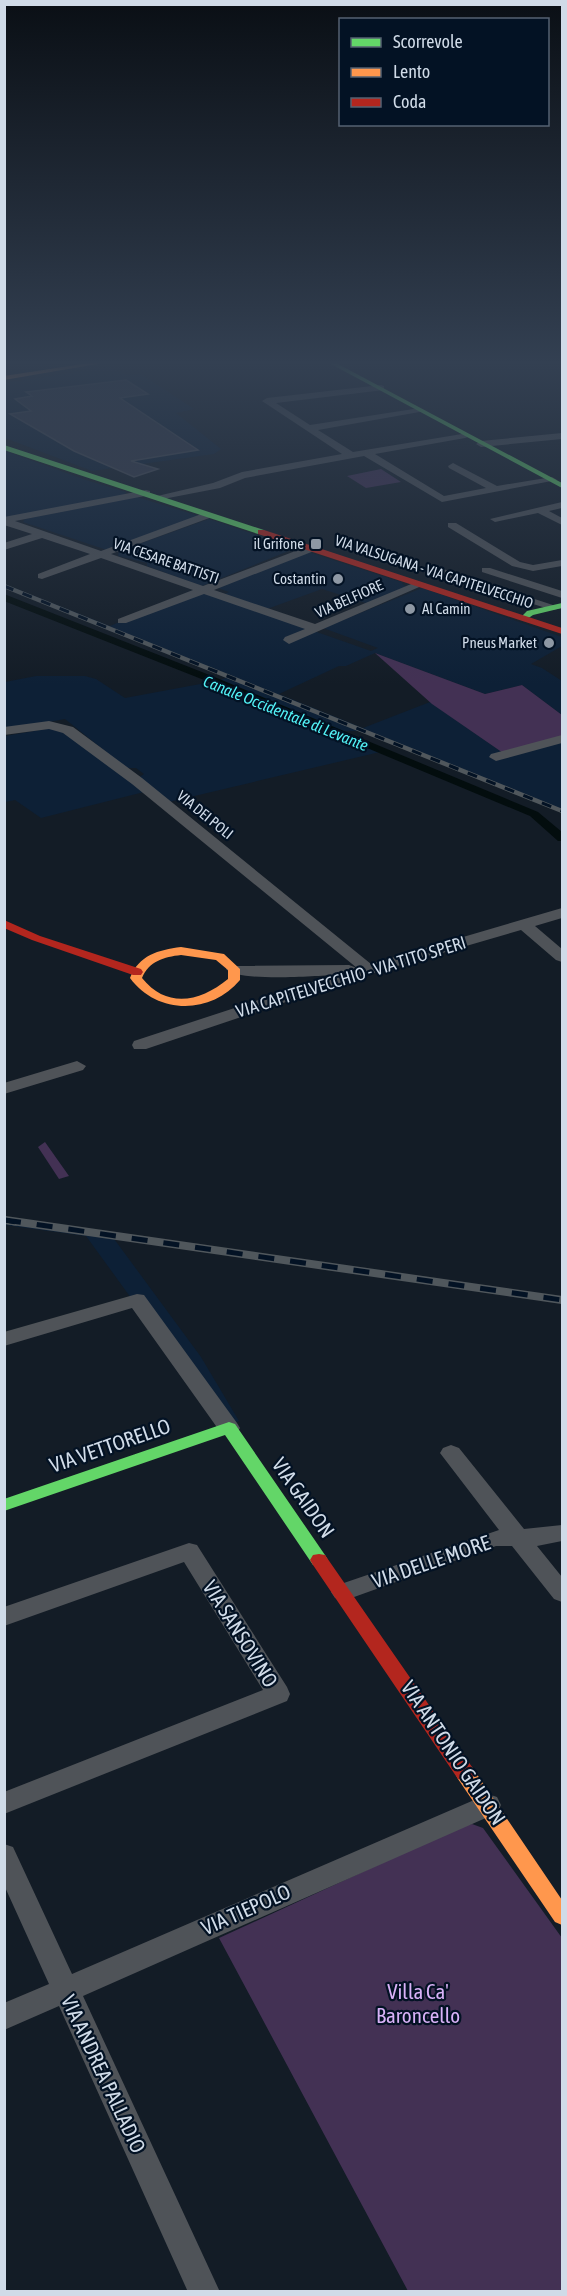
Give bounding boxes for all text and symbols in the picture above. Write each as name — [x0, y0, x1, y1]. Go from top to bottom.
legend — [339, 18, 549, 126]
text: Scorrevole — [393, 31, 463, 52]
text: Lento — [393, 61, 430, 82]
text: Coda — [393, 91, 426, 112]
street label: VIA VALSUGANA - VIA CAPITELVECCHIO — [333, 531, 536, 612]
street label: VIA CESARE BATTISTI — [111, 534, 221, 587]
place label: il Grifone — [253, 535, 304, 552]
marker: il Grifone — [309, 537, 323, 551]
place label: Costantin — [273, 570, 326, 587]
marker: Costantin — [331, 572, 345, 586]
street label: VIA BELFIORE — [312, 576, 386, 621]
place label: Al Camin — [422, 600, 471, 617]
marker: Al Camin — [403, 602, 417, 616]
place label: Pneus Market — [462, 634, 537, 651]
marker: Pneus Market — [542, 636, 556, 650]
water label: Canale Occidentale di Levante — [201, 672, 371, 754]
street label: VIA DEI POLI — [174, 787, 237, 842]
street label: VIA CAPITELVECCHIO - VIA TITO SPERI — [233, 932, 468, 1022]
street label: VIA VETTORELLO — [46, 1413, 173, 1477]
street label: VIA GAIDON — [268, 1453, 340, 1542]
street label: VIA DELLE MORE — [368, 1530, 493, 1592]
street label: VIA SANSOVINO — [198, 1576, 283, 1691]
street label: VIA ANTONIO GAIDON — [397, 1676, 511, 1829]
street label: VIA TIEPOLO — [197, 1879, 294, 1939]
park label: Villa Ca' Baroncello — [376, 1979, 460, 2027]
street label: VIA ANDREA PALLADIO — [57, 1991, 151, 2156]

